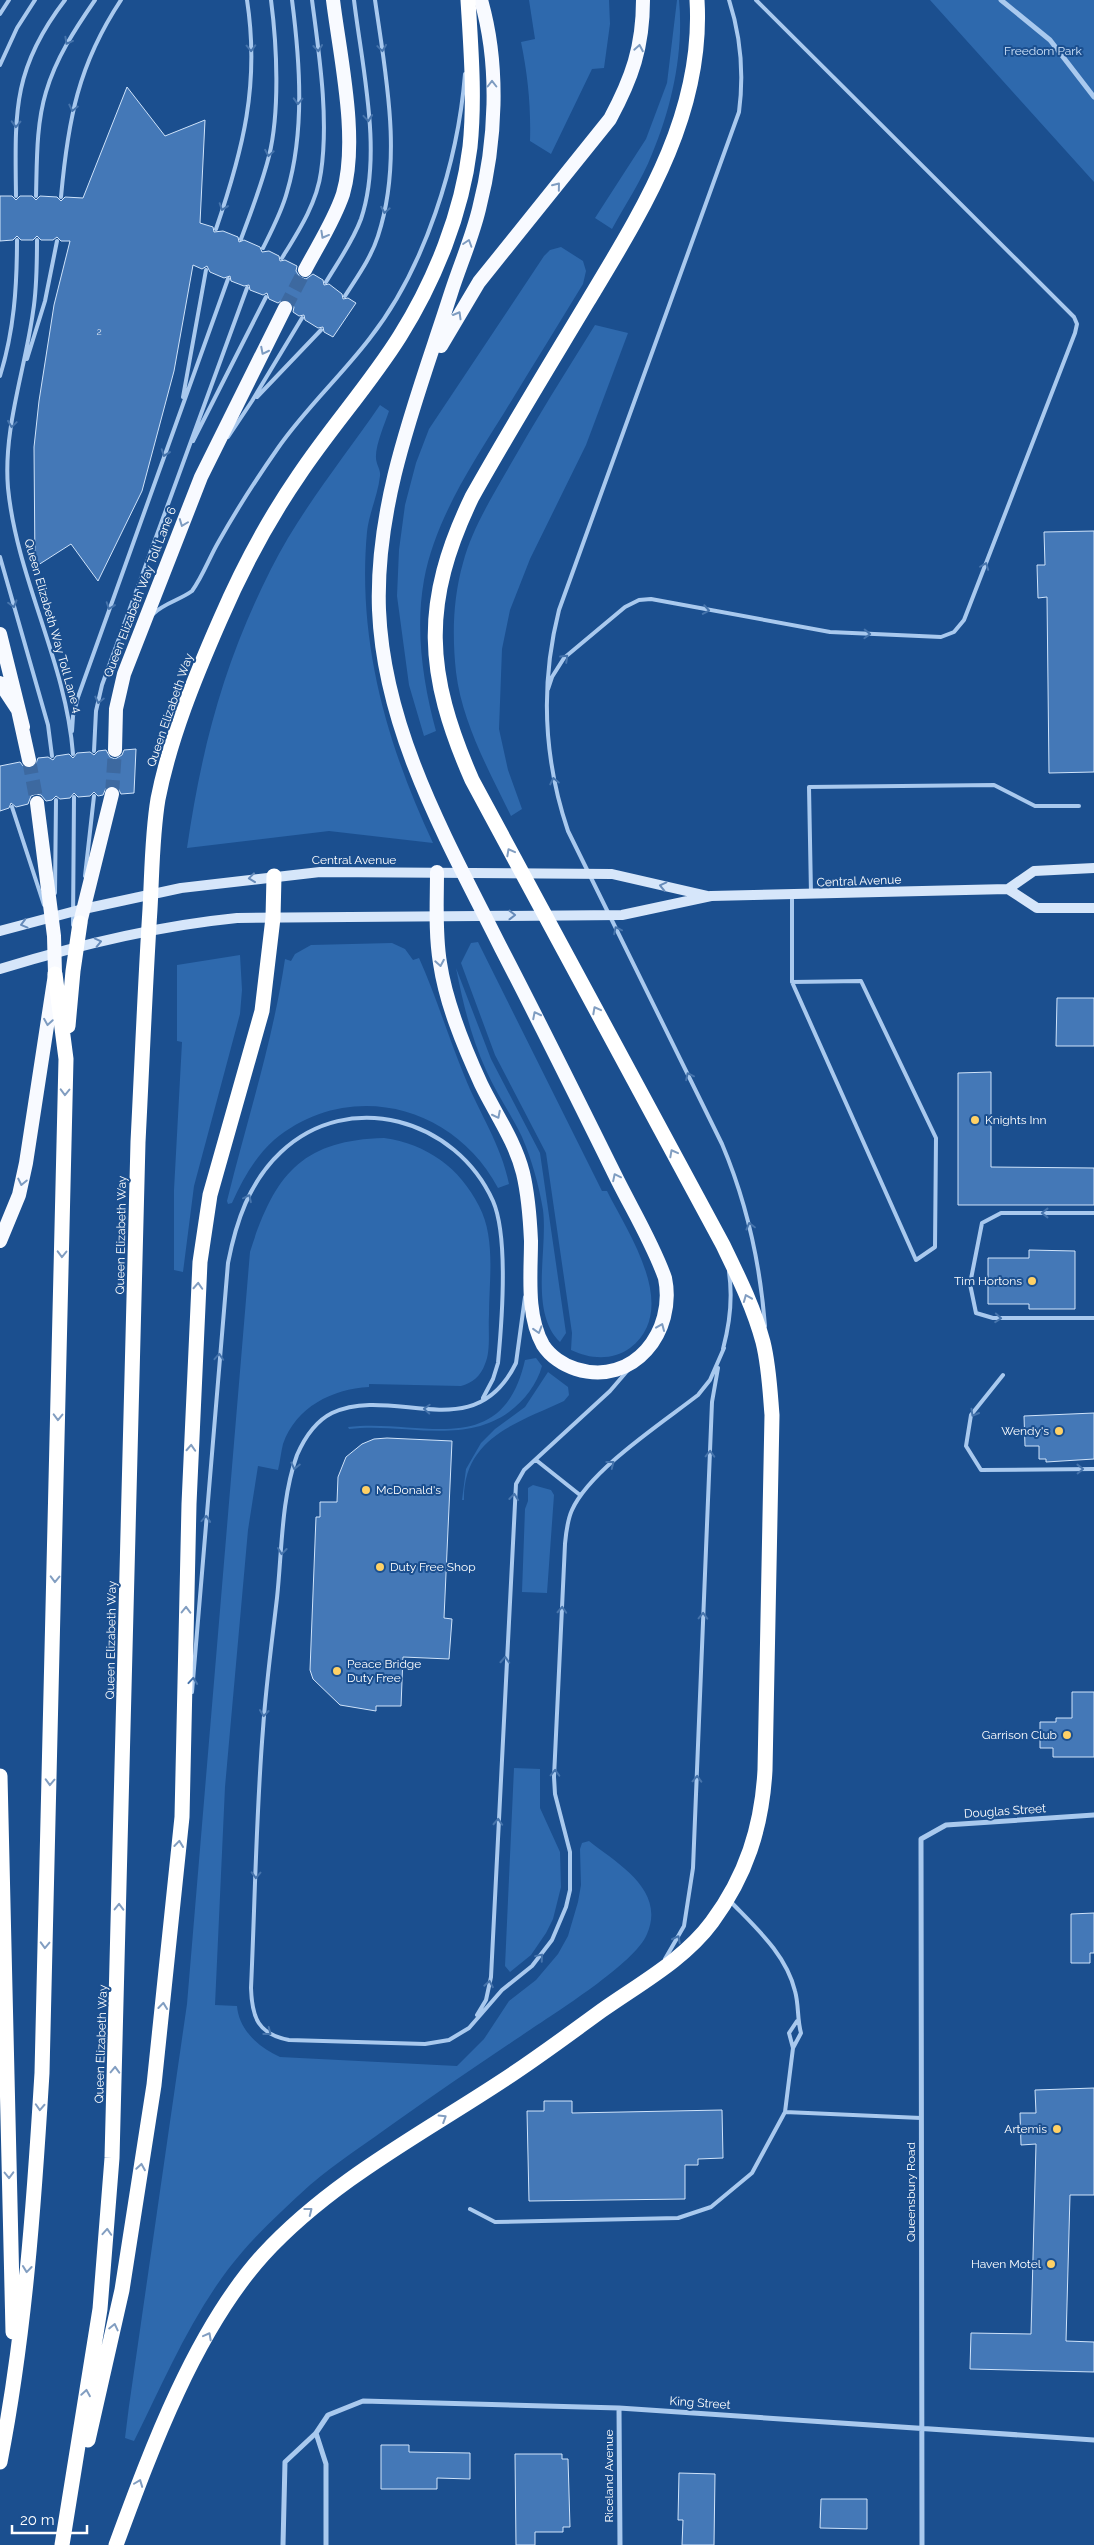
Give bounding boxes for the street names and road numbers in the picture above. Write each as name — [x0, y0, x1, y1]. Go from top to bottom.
street label: Queen Elizabeth Way Toll Lane 6 — [101, 505, 179, 679]
street label: Queen Elizabeth Way Toll Lane 4 — [21, 537, 85, 715]
street label: Queen Elizabeth Way — [144, 651, 196, 768]
street label: Central Avenue — [312, 853, 396, 867]
street label: Central Avenue — [816, 873, 902, 889]
street label: Queen Elizabeth Way — [113, 1175, 129, 1294]
street label: Queen Elizabeth Way — [103, 1580, 119, 1699]
street label: Douglas Street — [964, 1801, 1046, 1821]
street label: Queen Elizabeth Way — [92, 1984, 110, 2104]
street label: Queensbury Road — [904, 2142, 918, 2242]
street label: King Street — [669, 2394, 731, 2412]
street label: Riceland Avenue — [602, 2429, 616, 2523]

